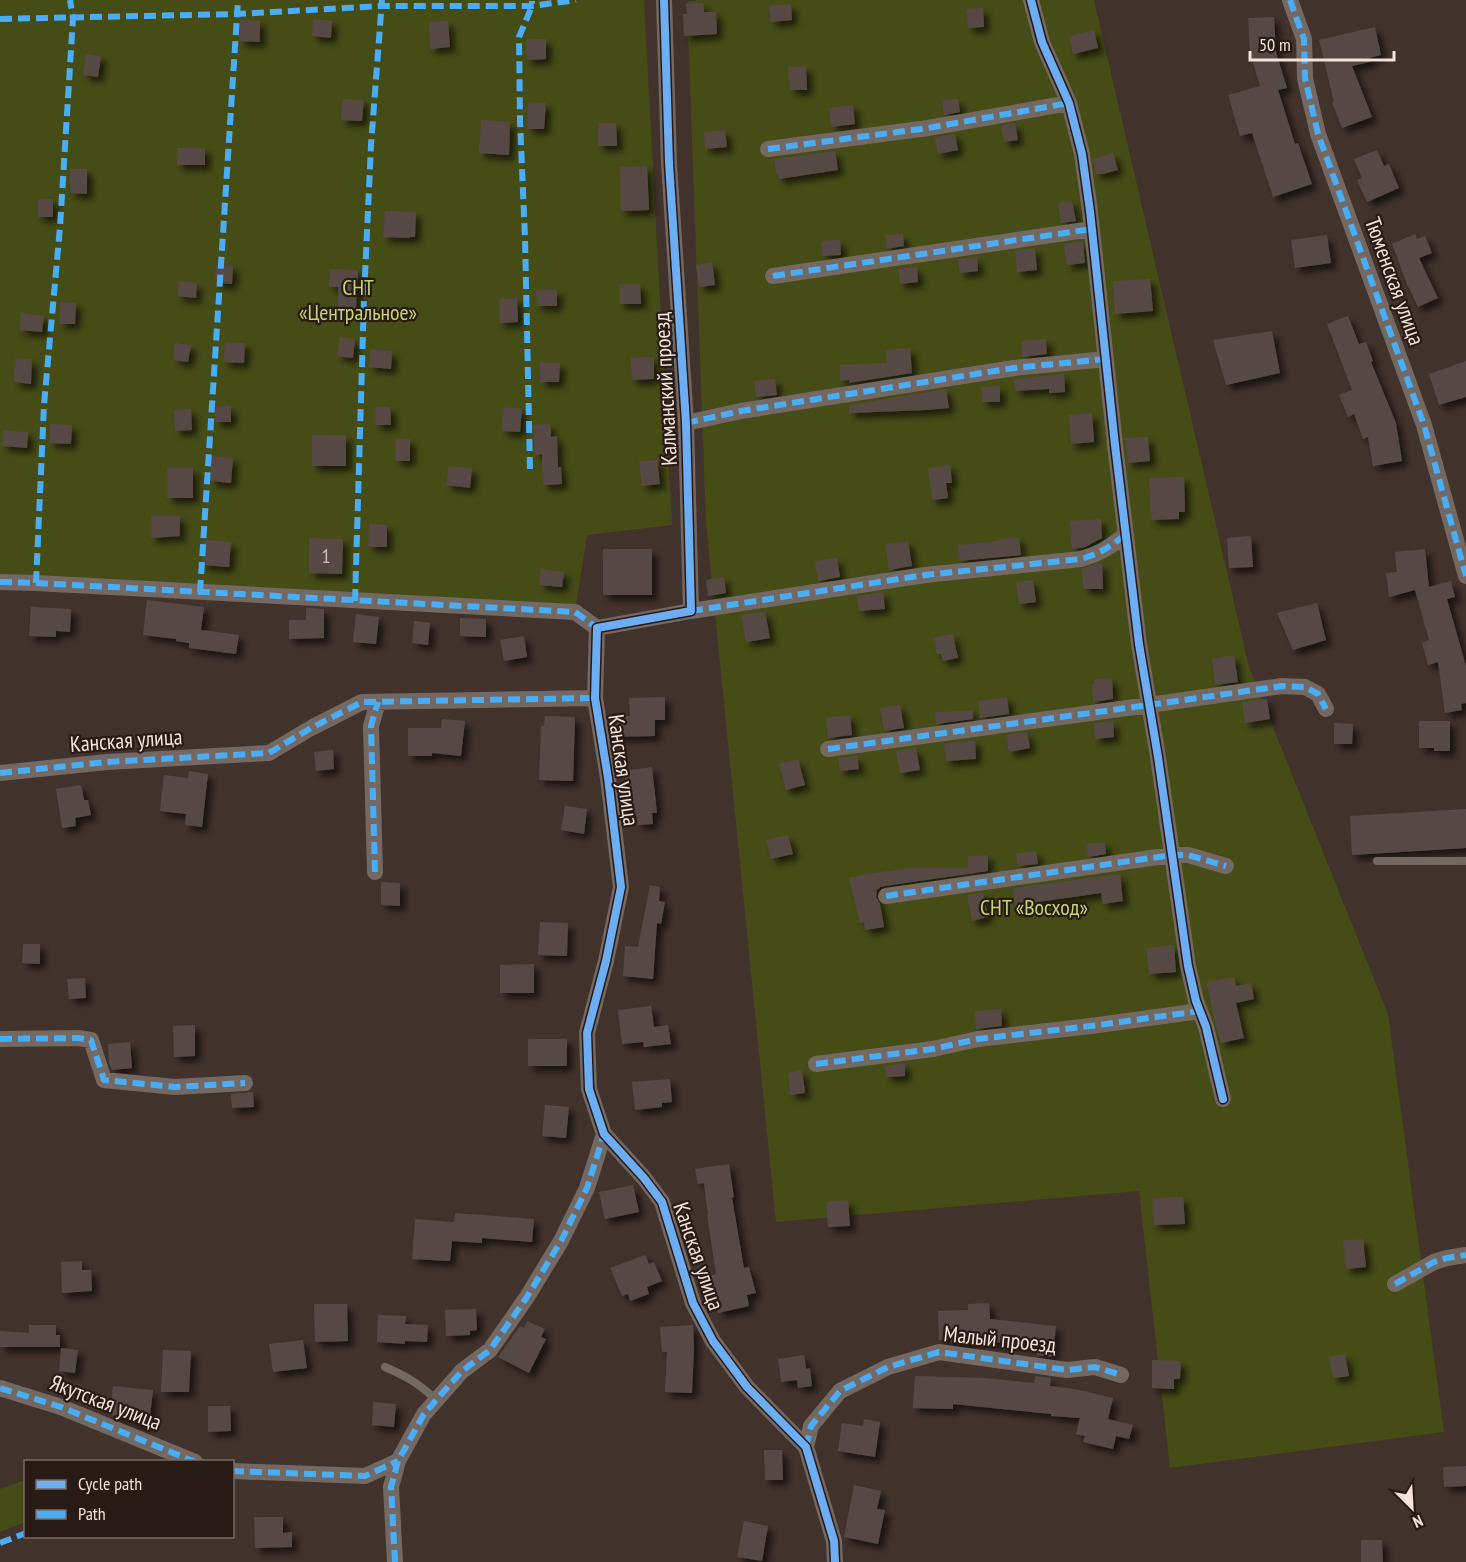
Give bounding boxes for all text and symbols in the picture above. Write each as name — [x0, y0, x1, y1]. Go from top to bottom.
scale bar — [1250, 24, 1394, 62]
text: 50 m — [1259, 33, 1291, 56]
street label: Тюменская улица — [1359, 213, 1431, 349]
park label: СНТ «Центральное» — [299, 273, 417, 326]
street label: Калманский проезд — [647, 311, 683, 467]
house number: 1 — [322, 543, 331, 569]
street label: Канская улица — [602, 712, 646, 828]
street label: Канская улица — [69, 722, 183, 758]
park label: СНТ «Восход» — [980, 893, 1088, 921]
street label: Канская улица — [667, 1198, 731, 1314]
street label: Малый проезд — [942, 1319, 1058, 1359]
street label: Якутская улица — [46, 1368, 166, 1436]
legend — [24, 1460, 234, 1538]
text: Cycle path — [78, 1472, 142, 1495]
north arrow — [1382, 1478, 1442, 1538]
text: Path — [78, 1502, 106, 1525]
text: N — [1410, 1511, 1426, 1533]

